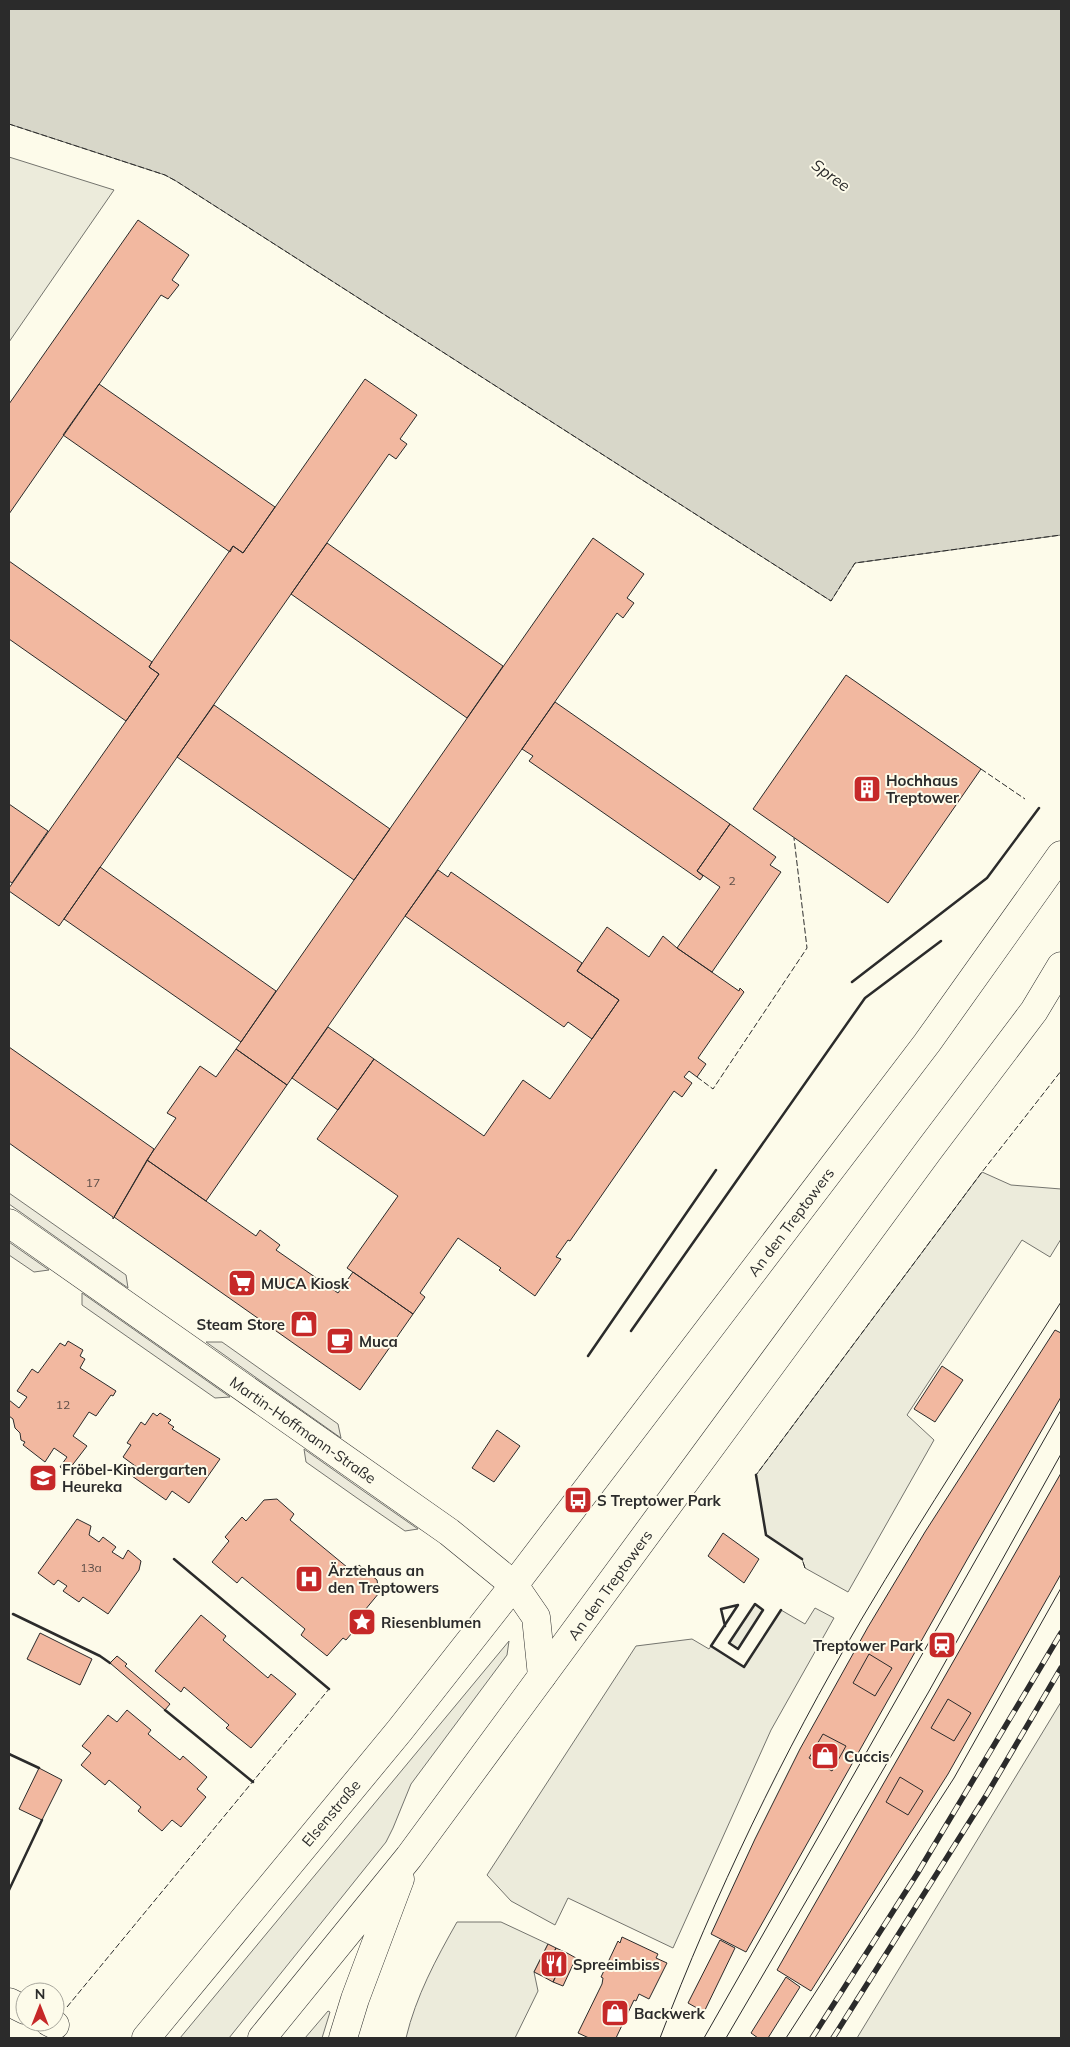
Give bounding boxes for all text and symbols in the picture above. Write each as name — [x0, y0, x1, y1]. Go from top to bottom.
water label: Spree — [808, 154, 854, 196]
place label: Hochhaus Treptower — [886, 771, 959, 807]
building icon: Hochhaus Treptower — [852, 774, 882, 804]
house number: 2 — [728, 873, 736, 888]
street label: An den Treptowers — [744, 1164, 838, 1280]
house number: 17 — [86, 1175, 100, 1190]
supermarket icon: MUCA Kiosk — [227, 1268, 257, 1298]
place label: MUCA Kiosk — [261, 1274, 350, 1293]
shop icon: Steam Store — [289, 1309, 319, 1339]
place label: Steam Store — [197, 1315, 285, 1334]
cafe icon: Muca — [325, 1326, 355, 1356]
place label: Muca — [359, 1332, 398, 1351]
street label: Martin-Hoffmann-Straße — [226, 1372, 380, 1488]
house number: 12 — [56, 1397, 70, 1412]
place label: Fröbel-Kindergarten Heureka — [62, 1460, 207, 1496]
school or university icon: Fröbel-Kindergarten Heureka — [28, 1463, 58, 1493]
bus stop icon: S Treptower Park — [563, 1485, 593, 1515]
place label: S Treptower Park — [597, 1491, 722, 1510]
street label: An den Treptowers — [564, 1526, 656, 1644]
house number: 13a — [80, 1560, 102, 1575]
place label: Ärztehaus an den Treptowers — [328, 1561, 439, 1597]
hospital icon: Ärztehaus an den Treptowers — [294, 1564, 324, 1594]
place icon: Riesenblumen — [347, 1607, 377, 1637]
place label: Riesenblumen — [381, 1613, 481, 1632]
station icon: Treptower Park — [927, 1630, 957, 1660]
place label: Treptower Park — [813, 1636, 924, 1655]
shop icon: Cuccis — [810, 1741, 840, 1771]
place label: Cuccis — [844, 1747, 889, 1766]
street label: Elsenstraße — [298, 1776, 364, 1850]
restaurant icon: Spreeimbiss — [539, 1949, 569, 1979]
place label: Spreeimbiss — [573, 1955, 660, 1974]
north arrow — [15, 1982, 65, 2032]
text: N — [35, 1985, 45, 2003]
shop icon: Backwerk — [600, 1998, 630, 2028]
place label: Backwerk — [634, 2004, 705, 2023]

